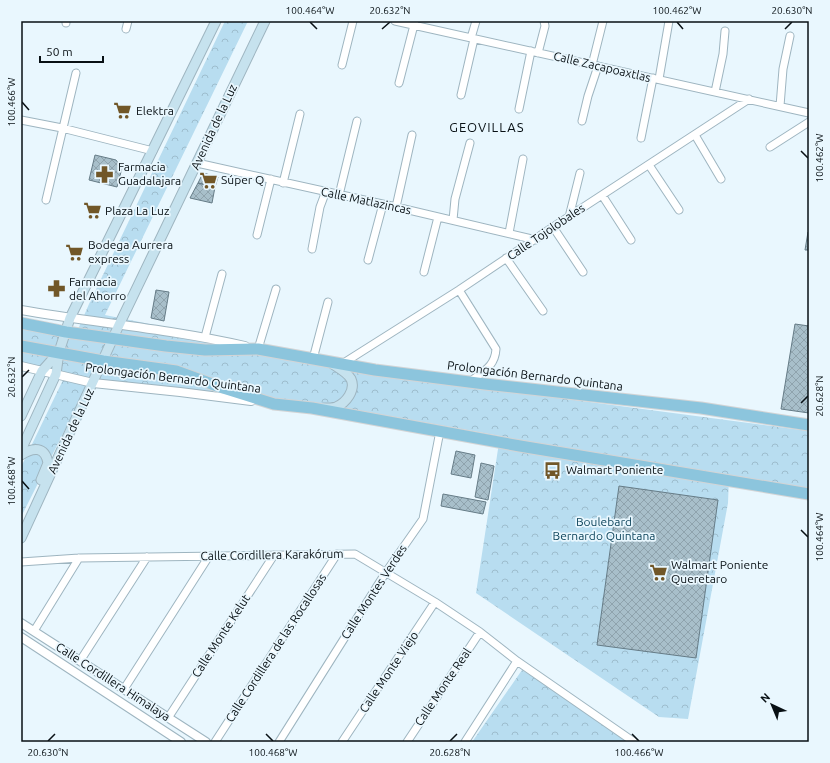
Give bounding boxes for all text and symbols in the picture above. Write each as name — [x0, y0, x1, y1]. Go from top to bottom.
text: 100.464°W — [286, 5, 334, 16]
text: 20.632°N — [369, 5, 411, 16]
text: 100.462°W — [653, 5, 701, 16]
text: 20.630°N — [771, 5, 813, 16]
scale bar — [40, 38, 103, 64]
text: 50 m — [46, 45, 73, 58]
street label: Calle Zacapoaxtlas — [552, 49, 652, 84]
text: 100.466°W — [6, 78, 17, 126]
street label: Avenida de la Luz — [188, 82, 239, 172]
supermarket icon: Elektra — [113, 101, 133, 121]
place label: Elektra — [136, 104, 174, 117]
district label: GEOVILLAS — [449, 120, 525, 134]
text: 100.462°W — [814, 134, 825, 182]
place label: Farmacia Guadalajara — [118, 160, 181, 187]
pharmacy icon: Farmacia Guadalajara — [95, 164, 115, 184]
supermarket icon: Súper Q — [198, 170, 218, 190]
place label: Súper Q — [221, 173, 264, 186]
street label: Calle Matlazincas — [320, 185, 412, 216]
supermarket icon: Plaza La Luz — [82, 201, 102, 221]
street label: Calle Tojolobales — [505, 201, 587, 262]
place label: Plaza La Luz — [105, 204, 170, 217]
place label: Bodega Aurrera express — [88, 238, 173, 265]
supermarket icon: Bodega Aurrera express — [65, 242, 85, 262]
place label: Farmacia del Ahorro — [69, 275, 126, 302]
pharmacy icon: Farmacia del Ahorro — [46, 279, 66, 299]
text: 20.632°N — [6, 356, 17, 398]
street label: Prolongación Bernardo Quintana — [446, 358, 624, 393]
street label: Prolongación Bernardo Quintana — [84, 360, 262, 395]
text: 20.628°N — [814, 375, 825, 417]
street label: Avenida de la Luz — [45, 386, 96, 476]
text: 100.468°W — [6, 457, 17, 505]
bus stop icon: Walmart Poniente — [543, 460, 563, 480]
place label: Walmart Poniente — [566, 463, 663, 476]
text: 100.464°W — [814, 513, 825, 561]
park label: Boulebard Bernardo Quintana — [553, 515, 655, 542]
street label: Calle Montes Verdes — [338, 542, 409, 641]
street label: Calle Cordillera Karakórum — [200, 547, 344, 562]
place label: Walmart Poniente Queretaro — [671, 558, 768, 585]
supermarket icon: Walmart Poniente Queretaro — [648, 562, 668, 582]
street label: Calle Cordillera de las Rocallosas — [223, 571, 328, 724]
street label: Calle Monte Kelut — [189, 592, 252, 680]
street label: Calle Monte Viejo — [357, 629, 421, 715]
street label: Calle Cordillera Himalaya — [54, 640, 173, 723]
street label: Calle Monte Real — [412, 645, 473, 728]
north arrow — [752, 685, 792, 725]
text: N — [758, 691, 772, 705]
text: 20.630°N — [27, 747, 69, 758]
text: 100.468°W — [249, 747, 297, 758]
text: 20.628°N — [429, 747, 471, 758]
text: 100.466°W — [615, 747, 663, 758]

